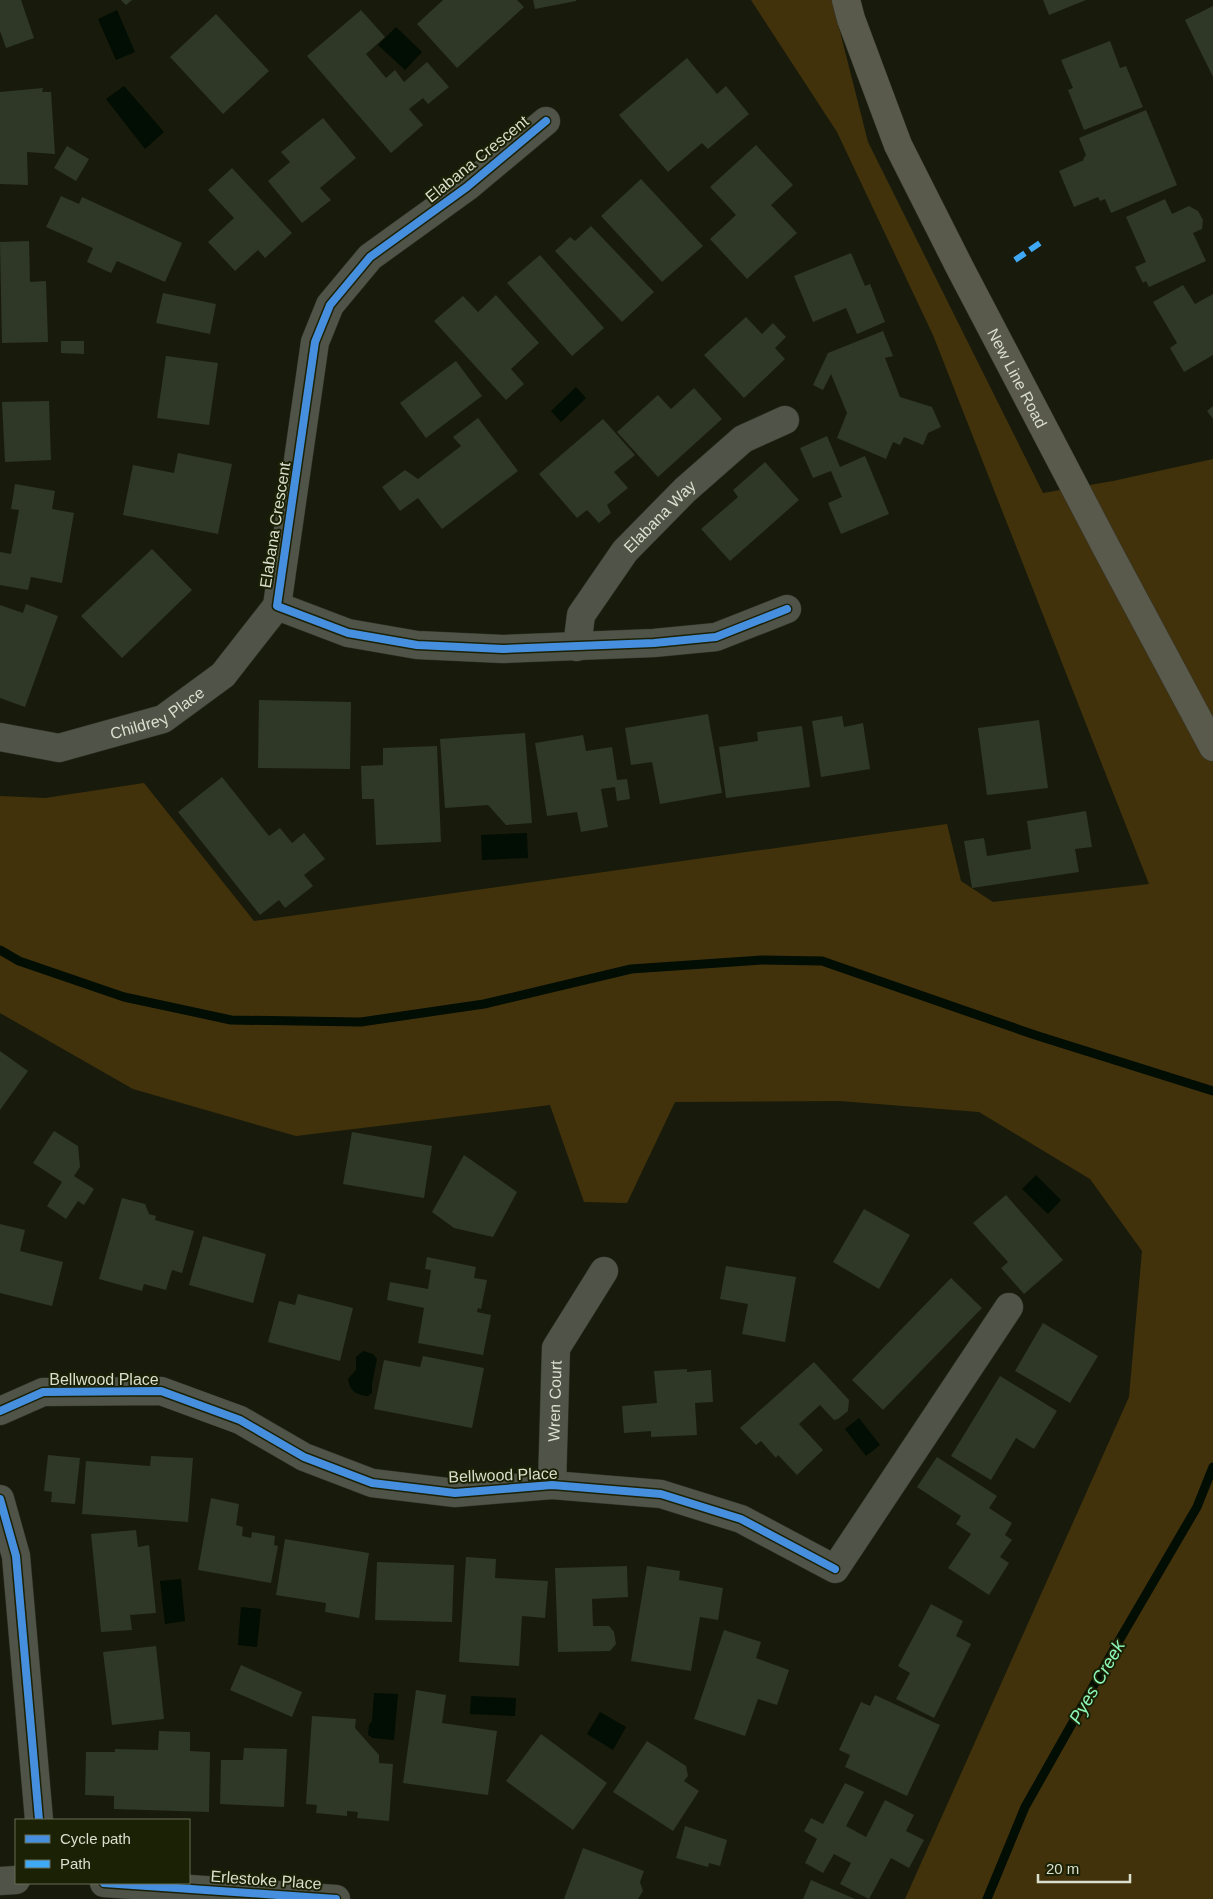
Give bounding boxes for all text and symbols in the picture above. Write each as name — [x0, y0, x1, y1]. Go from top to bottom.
street label: Elabana Crescent — [422, 112, 532, 206]
street label: New Line Road — [985, 326, 1050, 430]
street label: Elabana Crescent — [257, 460, 293, 589]
street label: Elabana Way — [620, 476, 699, 556]
street label: Childrey Place — [108, 683, 207, 742]
street label: Wren Court — [545, 1359, 564, 1442]
street label: Bellwood Place — [49, 1371, 159, 1388]
street label: Bellwood Place — [448, 1465, 558, 1485]
water label: Pyes Creek — [1065, 1636, 1129, 1727]
legend — [15, 1819, 190, 1884]
text: Cycle path — [60, 1830, 131, 1847]
scale bar — [1038, 1852, 1130, 1884]
text: Path — [60, 1855, 91, 1872]
text: 20 m — [1046, 1860, 1079, 1877]
street label: Erlestoke Place — [210, 1868, 322, 1892]

